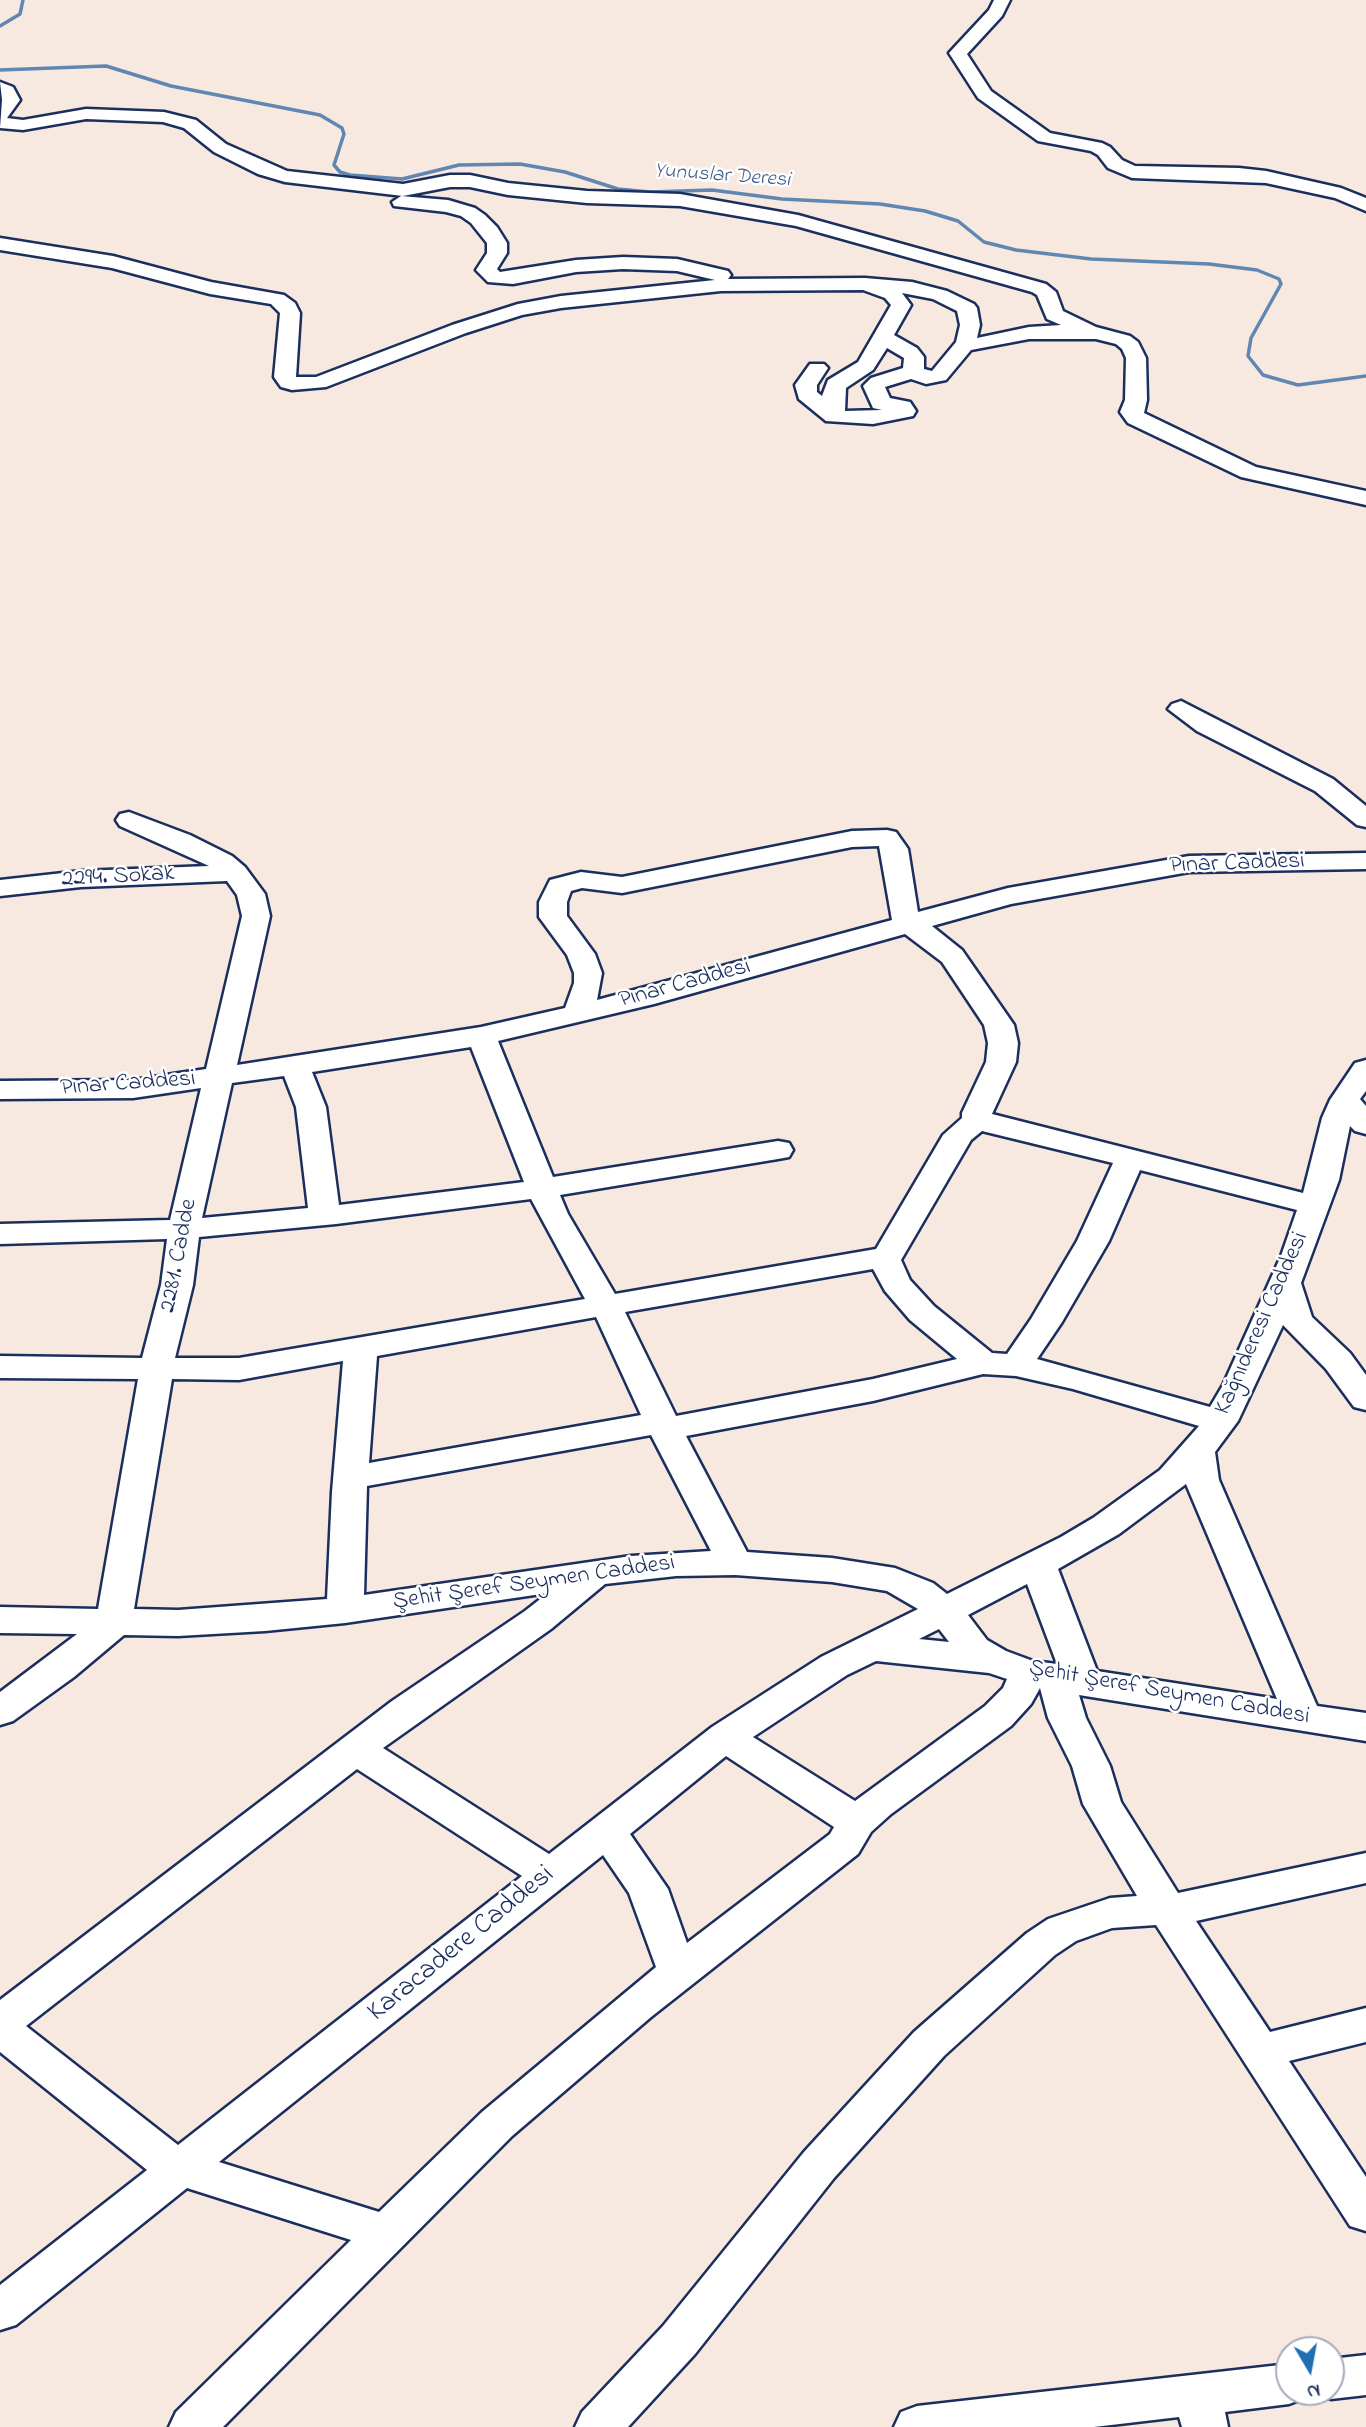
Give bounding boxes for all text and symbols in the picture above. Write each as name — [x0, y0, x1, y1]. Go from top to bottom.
water label: Yunuslar Deresi — [653, 160, 791, 194]
street label: Pınar Caddesi — [1169, 848, 1305, 882]
street label: 2294. Sokak — [61, 861, 175, 895]
street label: Pınar Caddesi — [616, 954, 754, 1016]
street label: Pınar Caddesi — [59, 1066, 197, 1104]
street label: 2281. Cadde — [155, 1197, 205, 1315]
street label: Kağnıderesi Caddesi — [1210, 1228, 1316, 1420]
street label: Şehit Şeref Seymen Caddesi — [391, 1550, 677, 1618]
street label: Şehit Şeref Seymen Caddesi — [1026, 1655, 1312, 1733]
street label: Karacadere Caddesi — [362, 1859, 562, 2031]
north arrow — [1275, 2336, 1345, 2406]
text: N — [1305, 2376, 1322, 2405]

